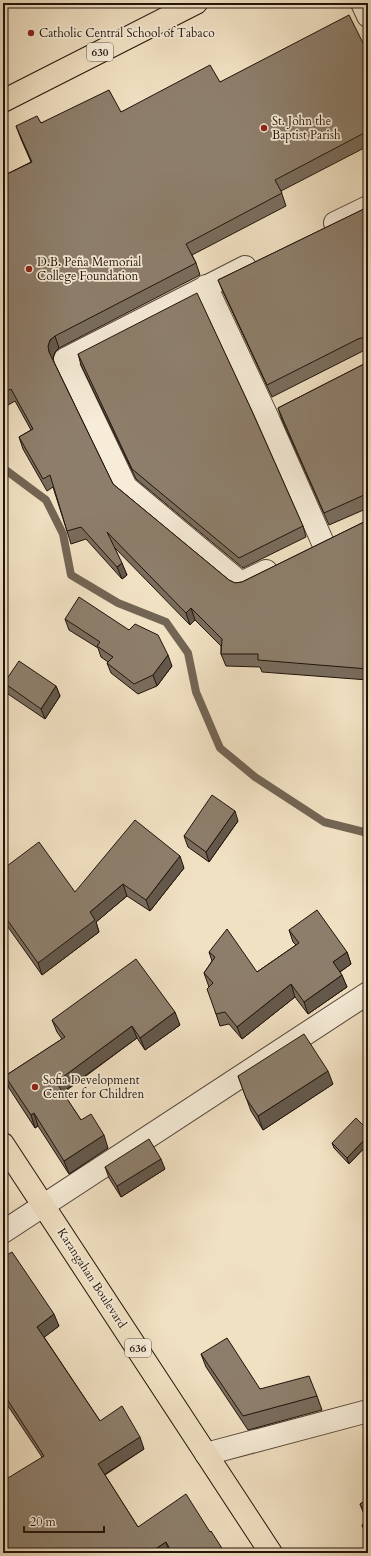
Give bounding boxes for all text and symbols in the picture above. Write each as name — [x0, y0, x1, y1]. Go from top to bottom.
place label: Catholic Central School of Tabaco — [39, 25, 215, 41]
marker: Catholic Central School of Tabaco — [26, 28, 36, 38]
road number: 630 — [87, 43, 113, 61]
place label: St. John the Baptist Parish — [272, 113, 341, 143]
marker: St. John the Baptist Parish — [259, 123, 269, 133]
place label: D.B. Peña Memorial College Foundation — [37, 254, 141, 284]
marker: D.B. Peña Memorial College Foundation — [24, 264, 34, 274]
place label: Sofia Development Center for Children — [43, 1072, 144, 1102]
marker: Sofia Development Center for Children — [30, 1082, 40, 1092]
street label: Karangahan Boulevard — [54, 1225, 131, 1331]
road number: 636 — [125, 1339, 151, 1357]
scale bar — [24, 1508, 104, 1534]
text: 20 m — [30, 1514, 57, 1530]

